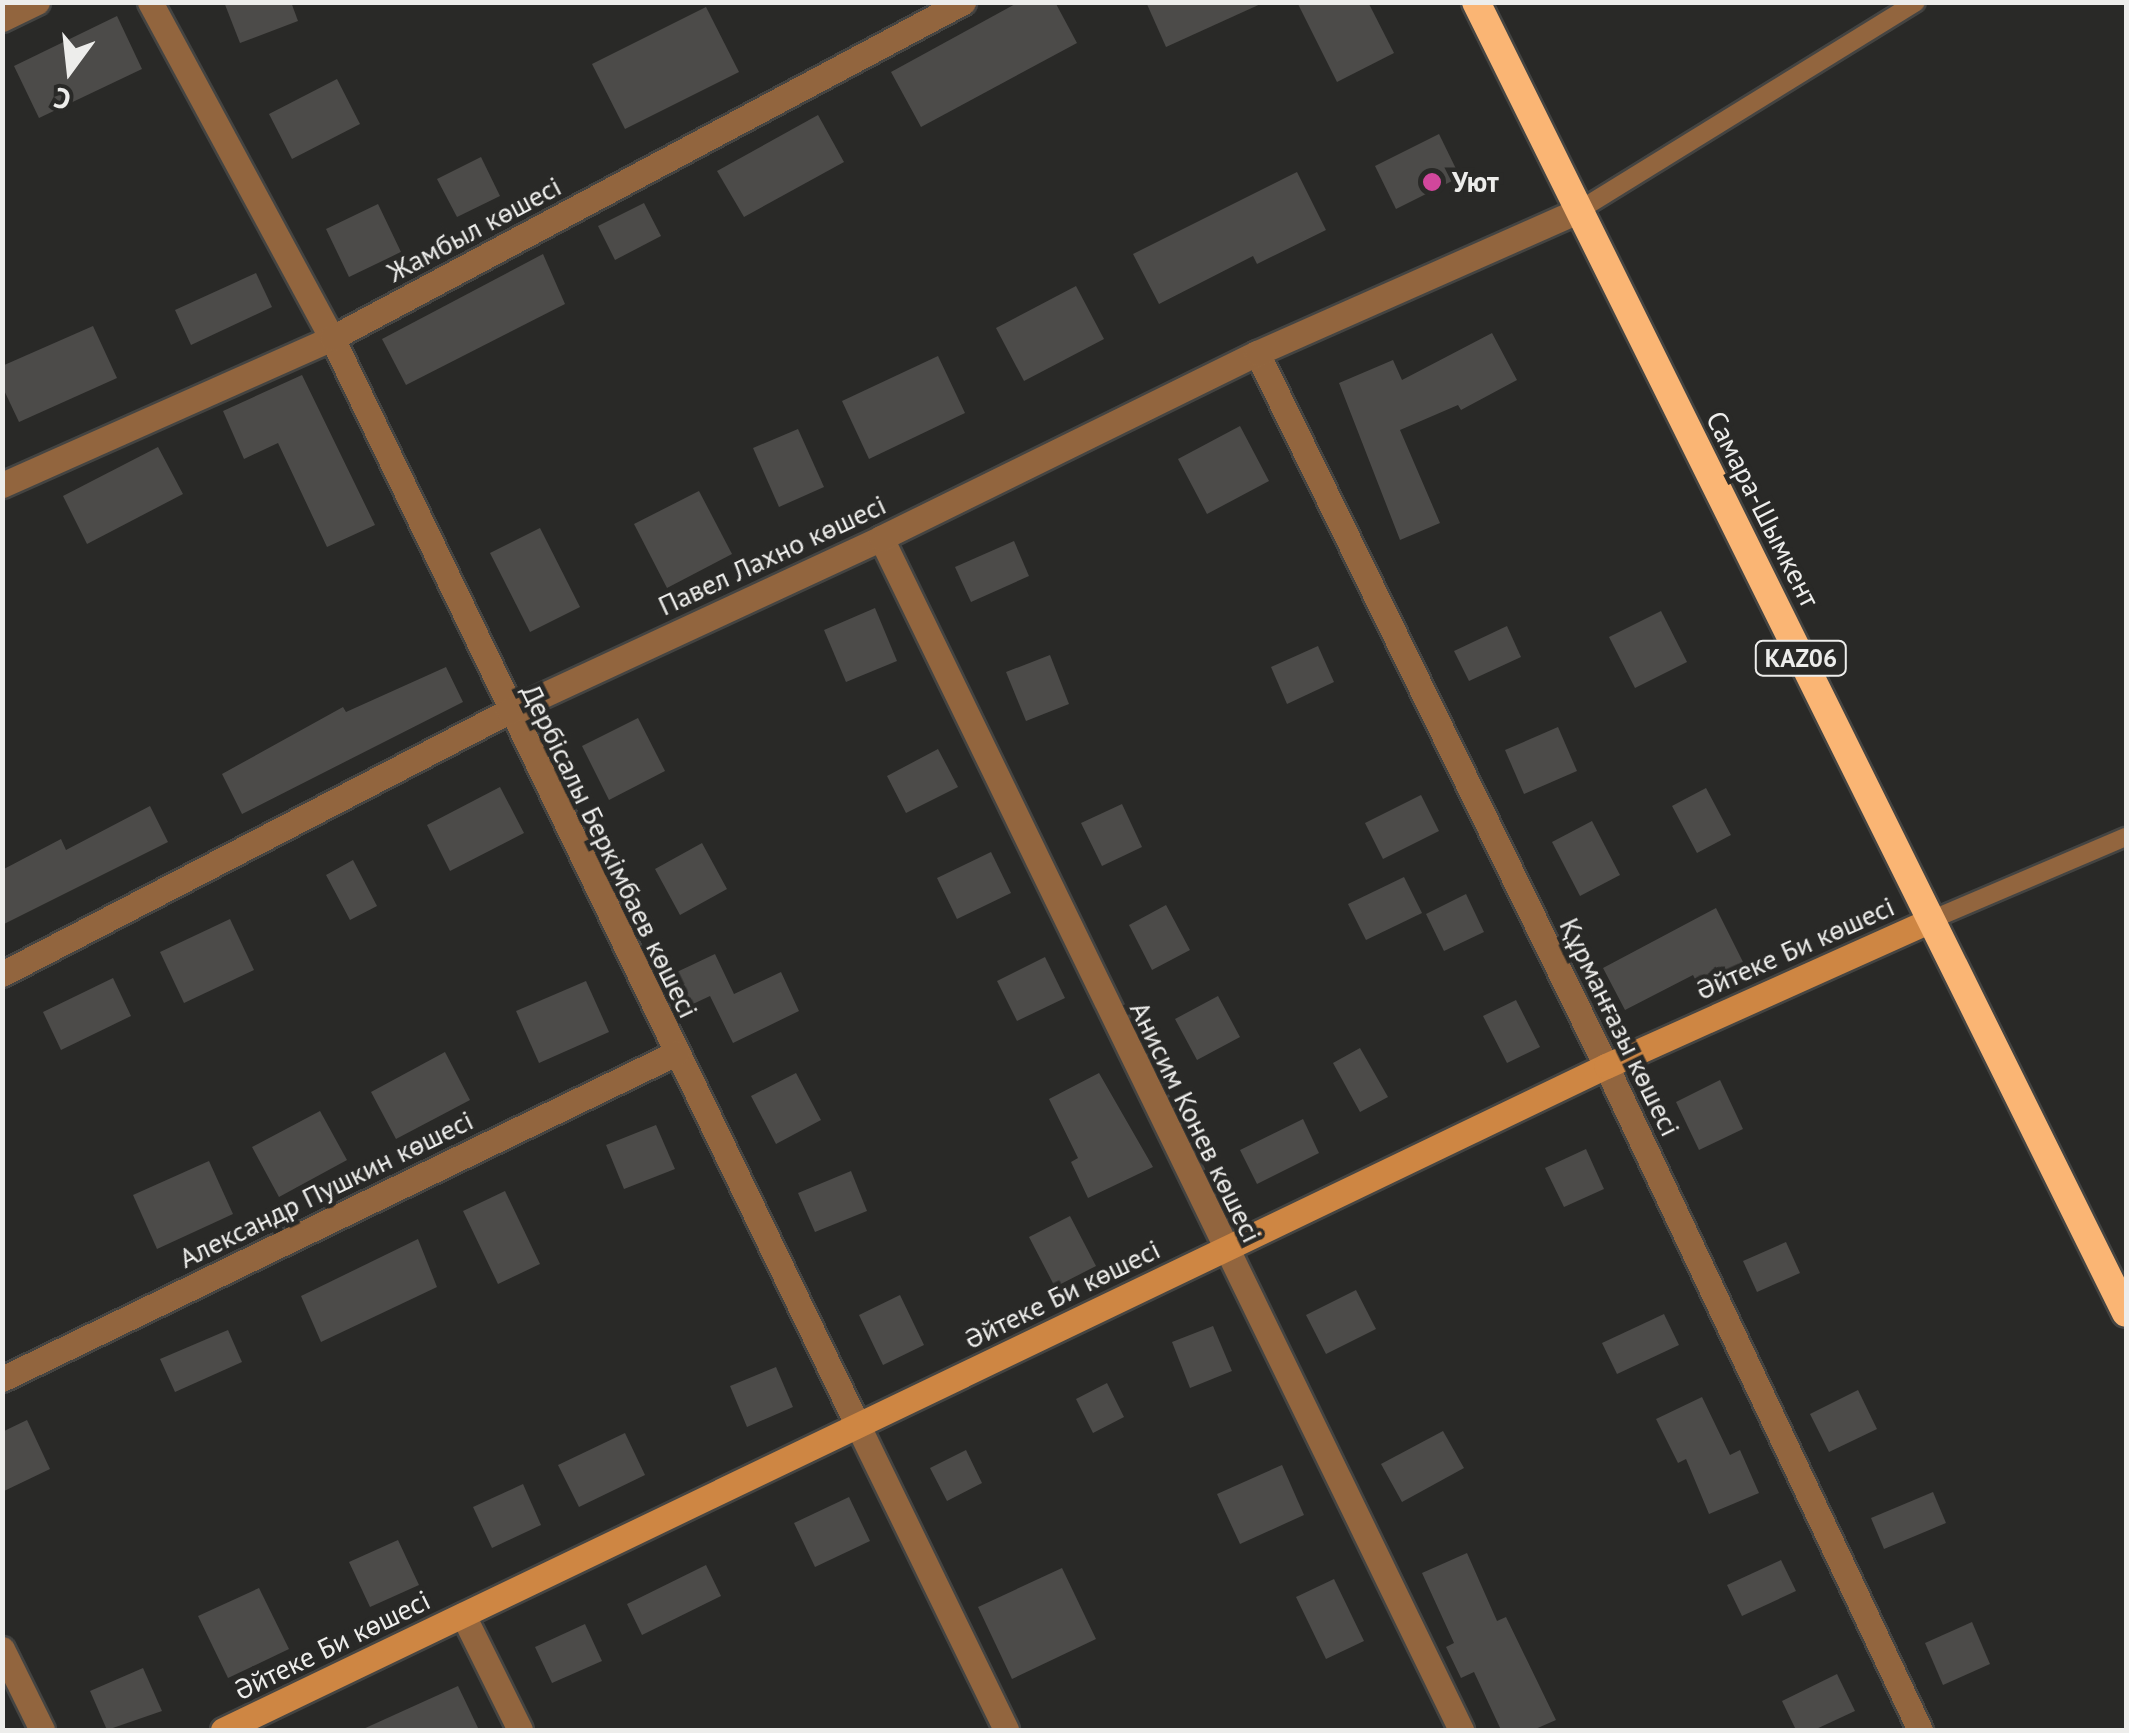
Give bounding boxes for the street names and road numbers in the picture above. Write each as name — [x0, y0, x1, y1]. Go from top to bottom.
street label: Жамбыл көшесі — [381, 169, 567, 289]
street label: Самара-Шымкент — [1699, 405, 1827, 613]
street label: Павел Лахно көшесі — [653, 487, 891, 623]
road number: KАZ06 — [1754, 638, 1848, 678]
street label: Дербісалы Беркімбаев көшесі — [514, 678, 706, 1024]
street label: Әйтеке Би көшесі — [1691, 889, 1899, 1007]
street label: Құрманғазы көшесі — [1553, 912, 1687, 1142]
street label: Анисим Конев көшесі — [1123, 996, 1269, 1248]
street label: Александр Пушкин көшесі — [173, 1103, 479, 1275]
street label: Әйтеке Би көшесі — [959, 1232, 1165, 1356]
street label: Әйтеке Би көшесі — [229, 1583, 435, 1707]

